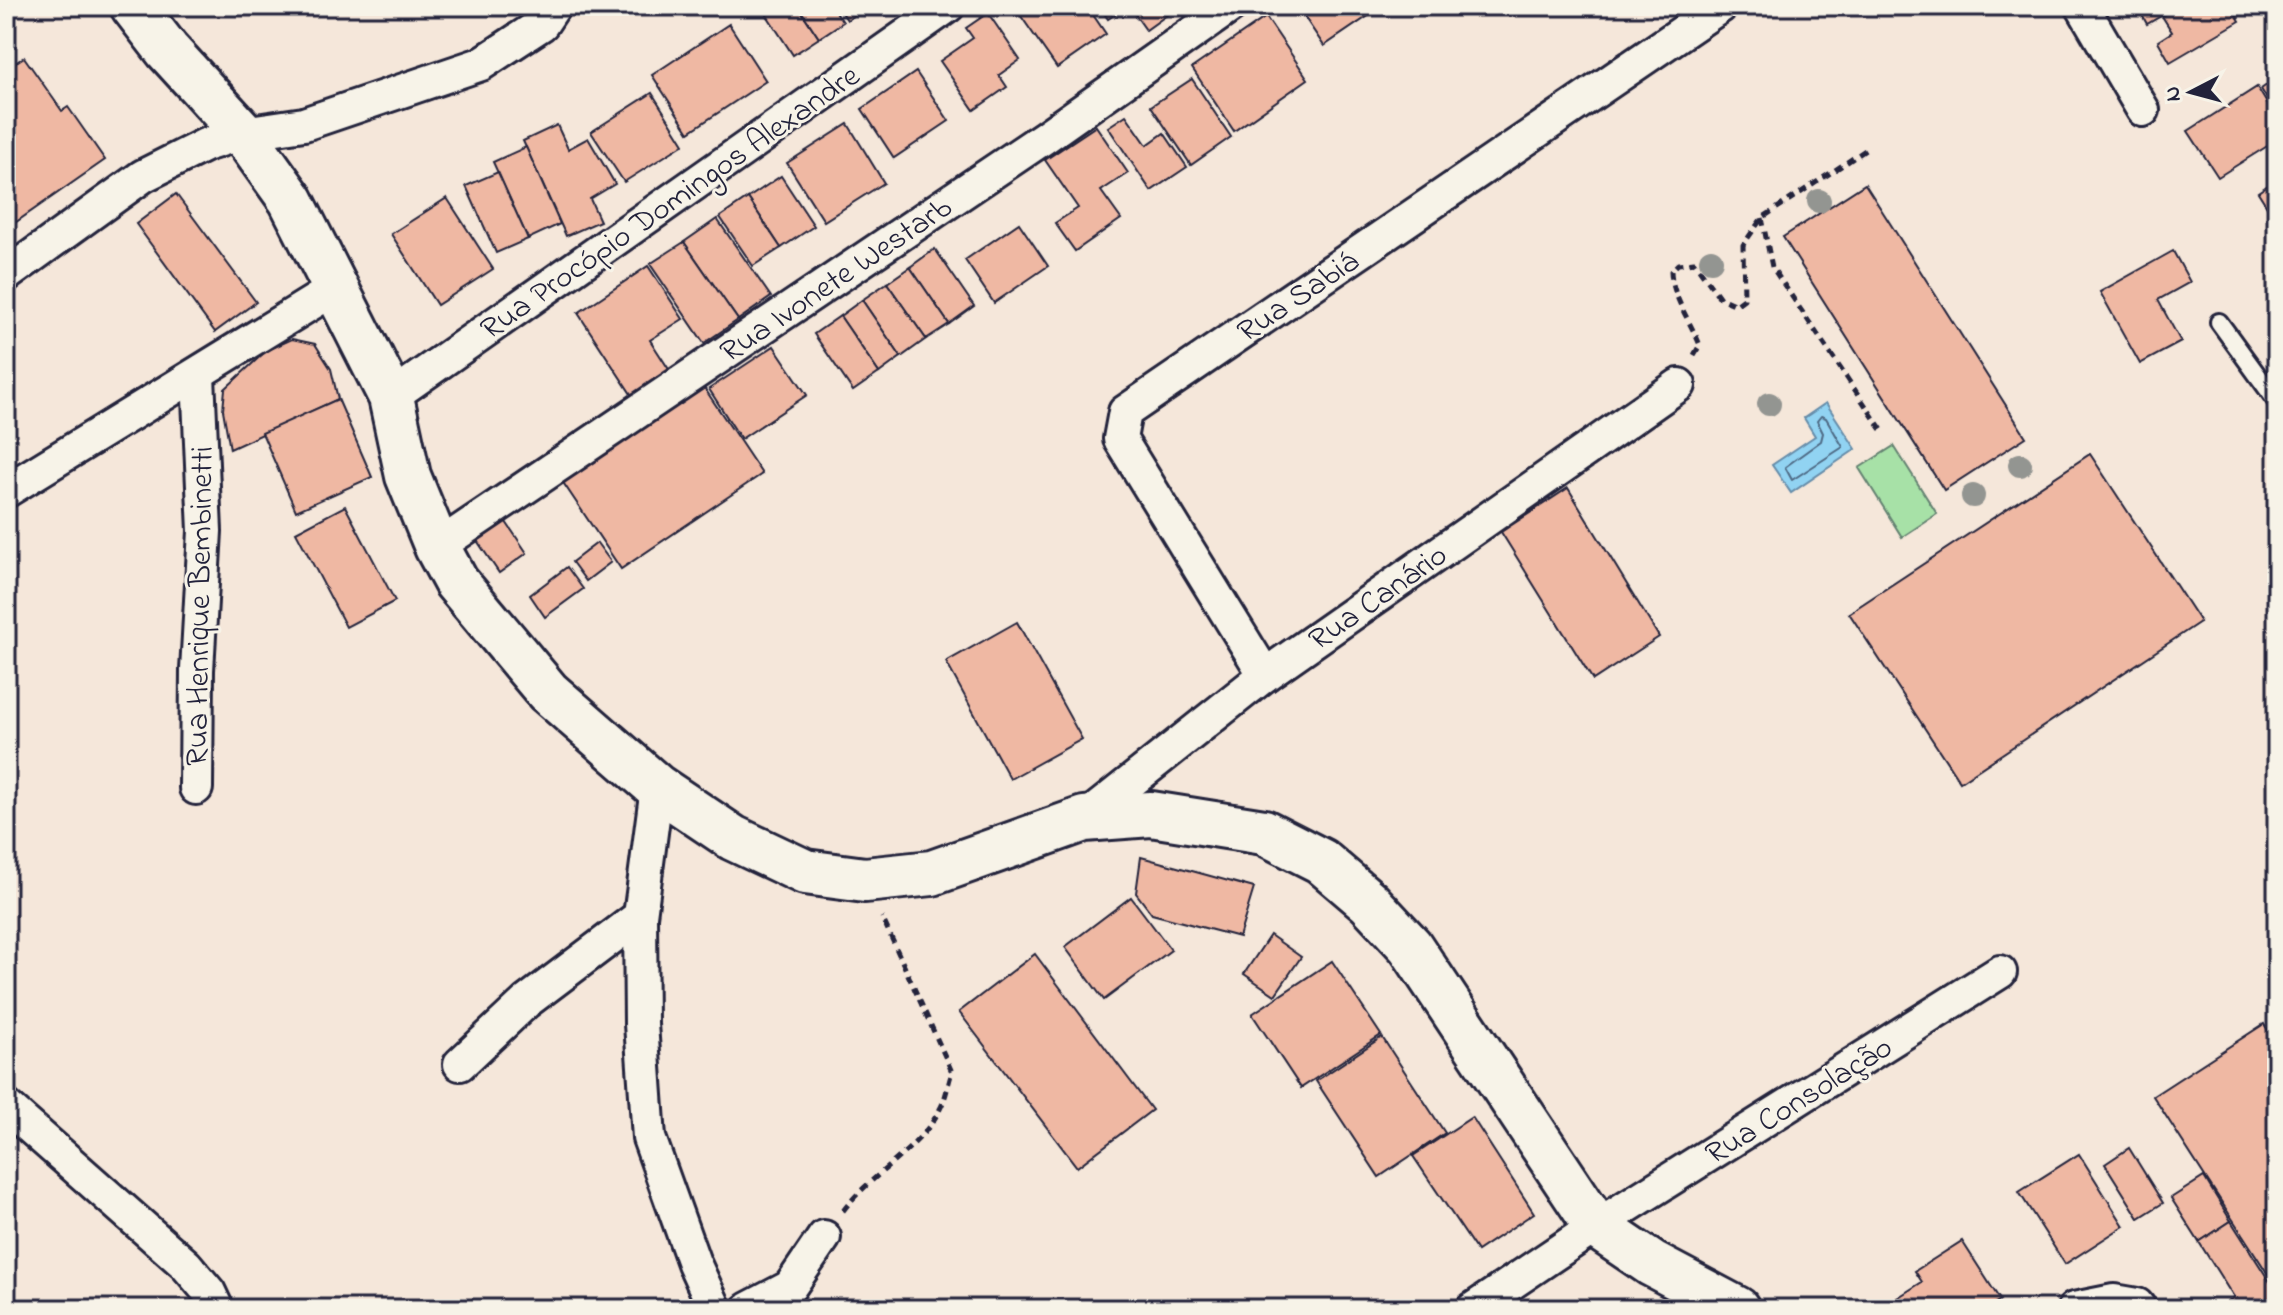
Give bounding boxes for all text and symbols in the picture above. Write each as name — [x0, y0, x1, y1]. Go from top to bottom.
north arrow — [2151, 52, 2231, 132]
street label: Rua Procópio Domingos Alexandre — [472, 54, 871, 353]
text: N — [2157, 85, 2191, 103]
street label: Rua Ivonete Westarb — [711, 186, 963, 376]
street label: Rua Sabiá — [1229, 240, 1369, 356]
street label: Rua Henrique Bembinetti — [175, 446, 228, 767]
street label: Rua Canário — [1300, 534, 1458, 664]
street label: Rua Consolação — [1697, 1026, 1903, 1178]

